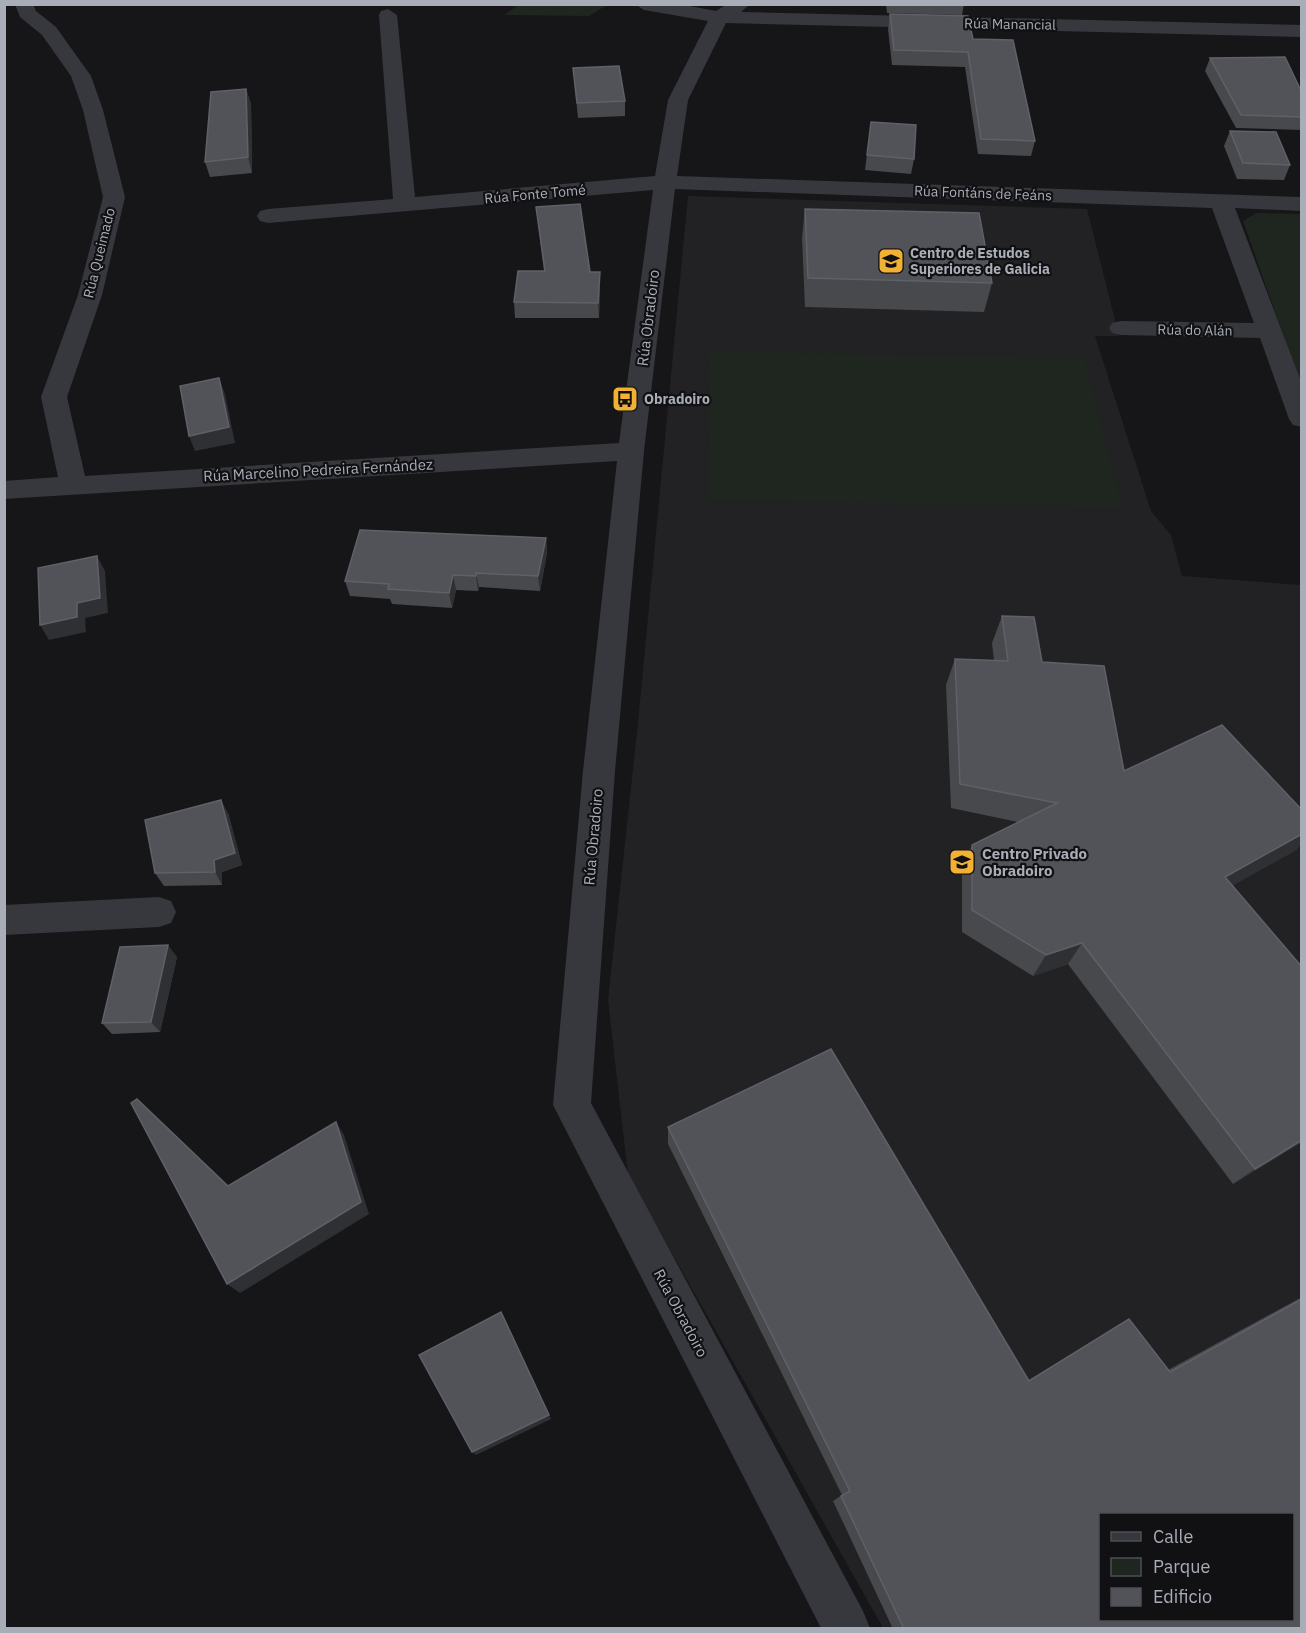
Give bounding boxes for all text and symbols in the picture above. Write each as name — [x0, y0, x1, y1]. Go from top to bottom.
street label: Rúa Manancial — [964, 14, 1056, 34]
street label: Rúa Fonte Tomé — [484, 181, 587, 207]
street label: Rúa Fontáns de Feáns — [914, 182, 1052, 204]
street label: Rúa Queimado — [79, 206, 119, 300]
place label: Centro de Estudos Superiores de Galicia — [910, 244, 1050, 278]
school or university icon: Centro de Estudos Superiores de Galicia — [876, 246, 906, 276]
street label: Rúa Obradoiro — [633, 269, 663, 367]
street label: Rúa do Alán — [1157, 320, 1233, 340]
bus stop icon: Obradoiro — [610, 384, 640, 414]
place label: Obradoiro — [644, 390, 710, 408]
street label: Rúa Marcelino Pedreira Fernández — [203, 454, 433, 486]
street label: Rúa Obradoiro — [579, 788, 607, 886]
place label: Centro Privado Obradoiro — [982, 844, 1087, 880]
school or university icon: Centro Privado Obradoiro — [947, 847, 977, 877]
street label: Rúa Obradoiro — [650, 1266, 712, 1360]
legend — [1099, 1513, 1294, 1621]
text: Calle — [1153, 1525, 1193, 1548]
text: Parque — [1153, 1555, 1211, 1578]
text: Edificio — [1153, 1585, 1212, 1608]

